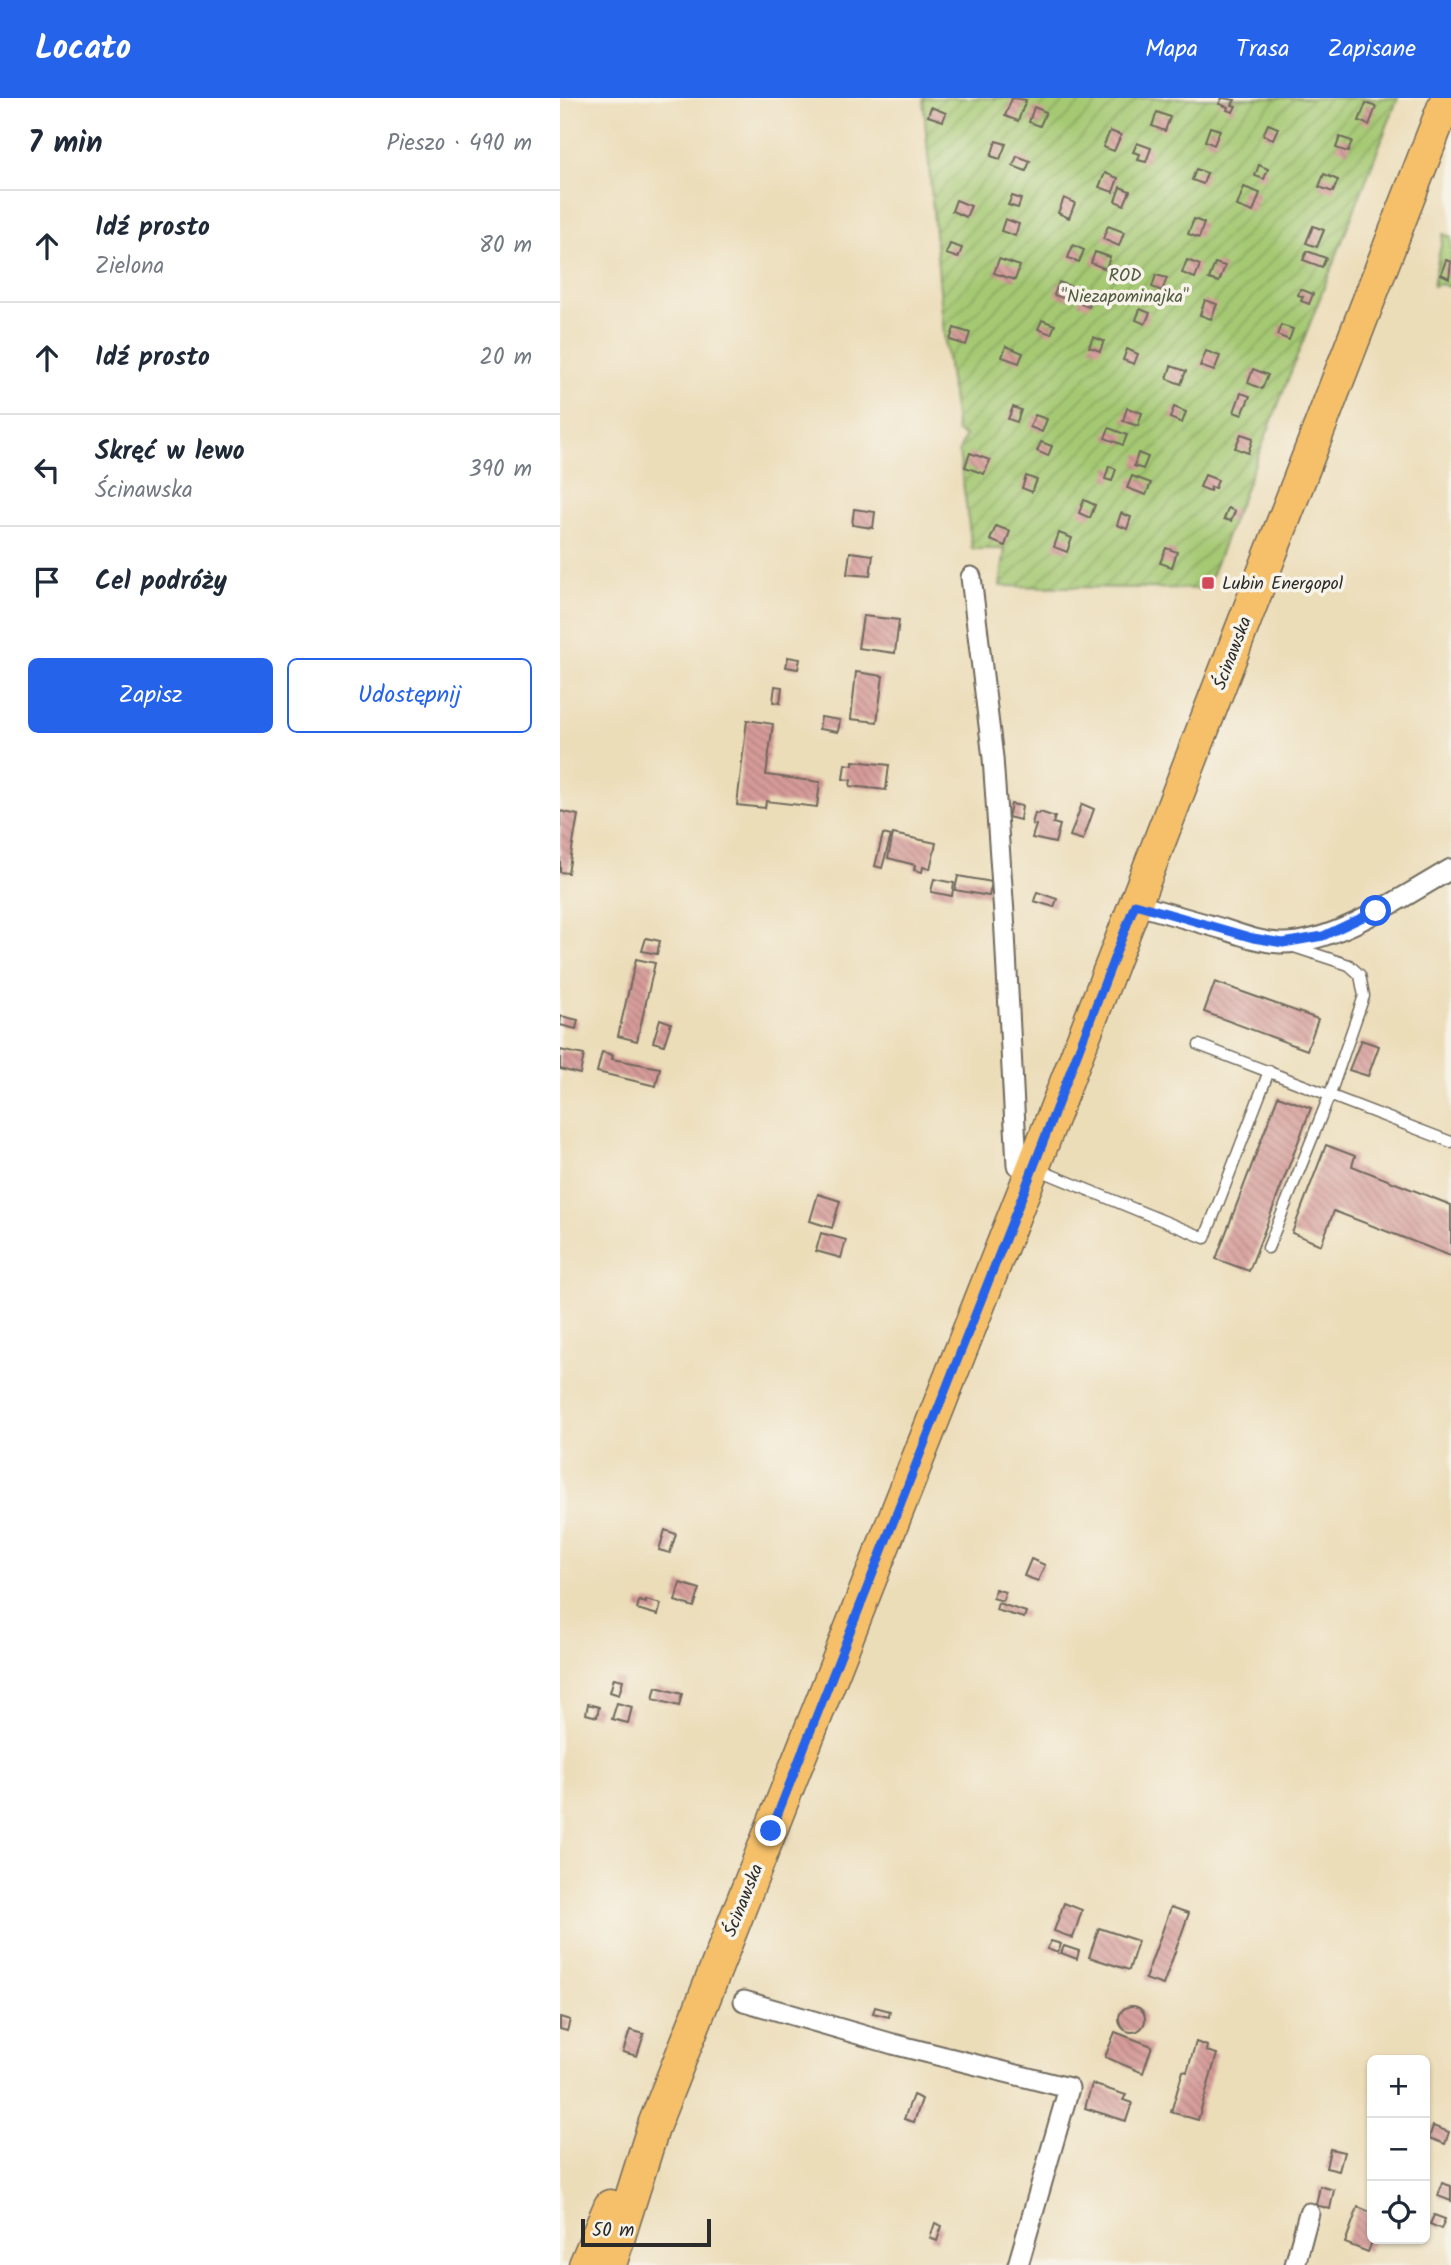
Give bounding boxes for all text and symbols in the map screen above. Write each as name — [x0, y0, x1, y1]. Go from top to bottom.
text: Locato — [35, 23, 131, 76]
text: Mapa — [1145, 30, 1198, 69]
text: Trasa — [1236, 30, 1290, 69]
text: Zapisane — [1328, 30, 1416, 69]
text: 7 min — [28, 120, 103, 168]
text: Pieszo · 490 m — [387, 126, 532, 162]
text: Idź prosto — [95, 207, 210, 249]
icon: ahead — [28, 227, 66, 265]
text: 80 m — [479, 228, 532, 264]
text: Zielona — [95, 249, 164, 285]
park label: ROD "Niezapominajka" — [1061, 262, 1189, 312]
text: Idź prosto — [95, 337, 210, 379]
icon: ahead — [28, 339, 66, 377]
text: 20 m — [480, 340, 532, 376]
text: Skręć w lewo — [95, 431, 245, 473]
icon: left — [28, 451, 66, 489]
text: 390 m — [469, 452, 532, 488]
text: Ścinawska — [95, 473, 193, 509]
text: Cel podróży — [95, 561, 227, 603]
icon: arrive — [28, 563, 66, 601]
place label: Lubin Energopol — [1222, 570, 1344, 599]
marker: Lubin Energopol — [1200, 575, 1216, 591]
street label: Ścinawska — [1206, 613, 1261, 694]
button: Zapisz — [28, 658, 273, 733]
button: Udostępnij — [287, 658, 532, 733]
route start — [1360, 895, 1391, 926]
route end — [755, 1815, 786, 1846]
street label: Ścinawska — [717, 1860, 772, 1941]
map controls — [1367, 2055, 1430, 2244]
button: + — [1367, 2055, 1430, 2118]
button: − — [1367, 2118, 1430, 2181]
button: locate — [1367, 2181, 1430, 2244]
scale bar — [581, 2216, 710, 2248]
text: 50 m — [592, 2216, 634, 2246]

